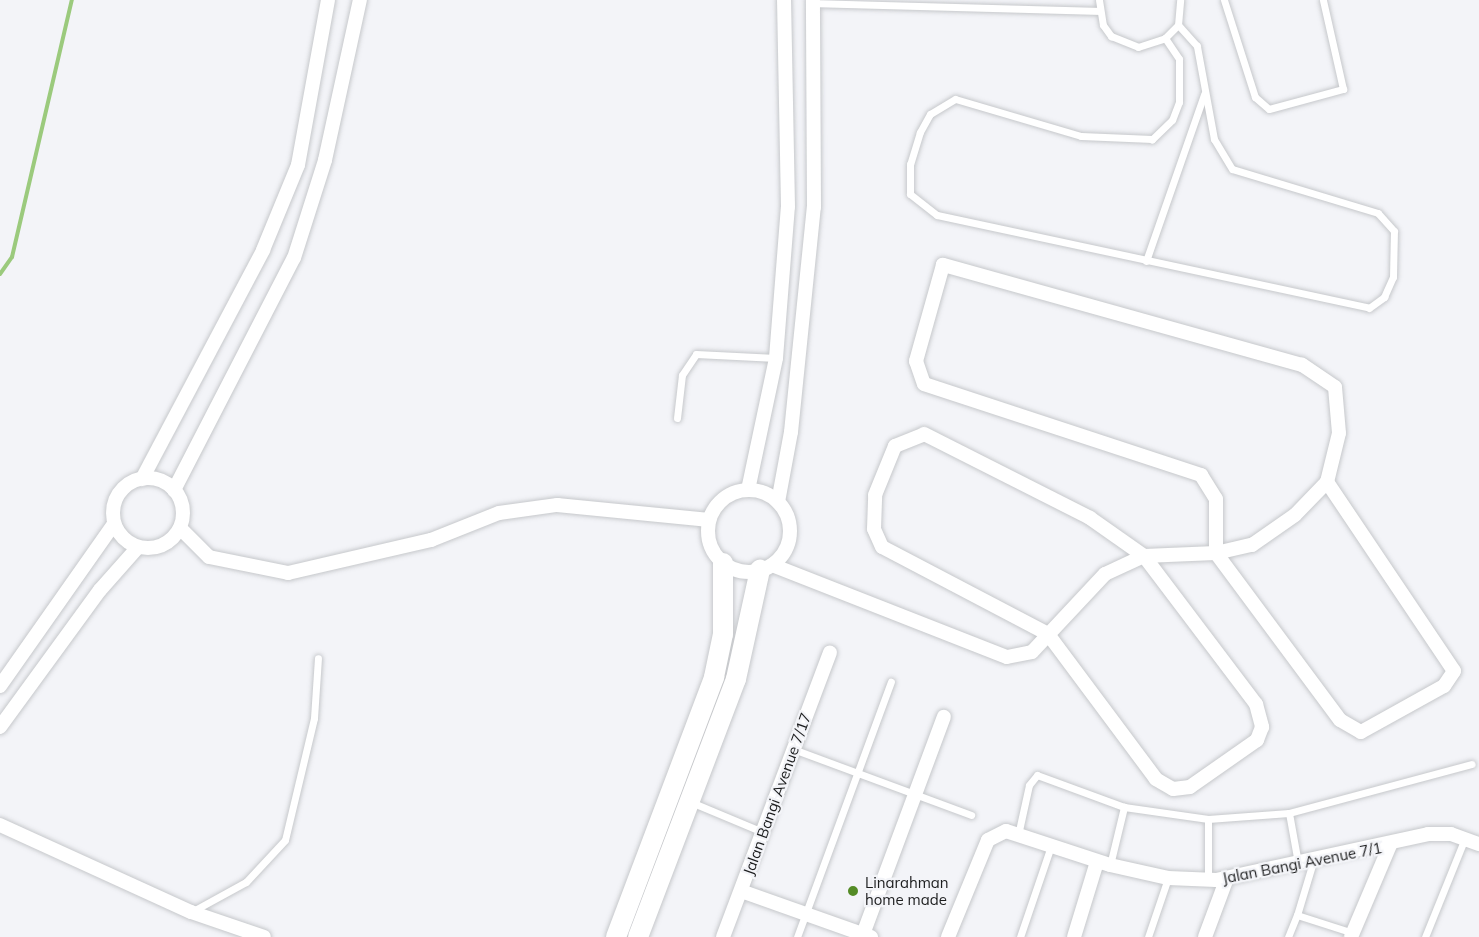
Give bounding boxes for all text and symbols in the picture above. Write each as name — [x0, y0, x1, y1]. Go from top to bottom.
street label: Jalan Bangi Avenue 7/17 — [739, 710, 815, 878]
street label: Jalan Bangi Avenue 7/1 — [1221, 839, 1383, 887]
place label: Linarahman home made — [865, 873, 949, 908]
marker: Linarahman home made — [846, 884, 860, 898]

